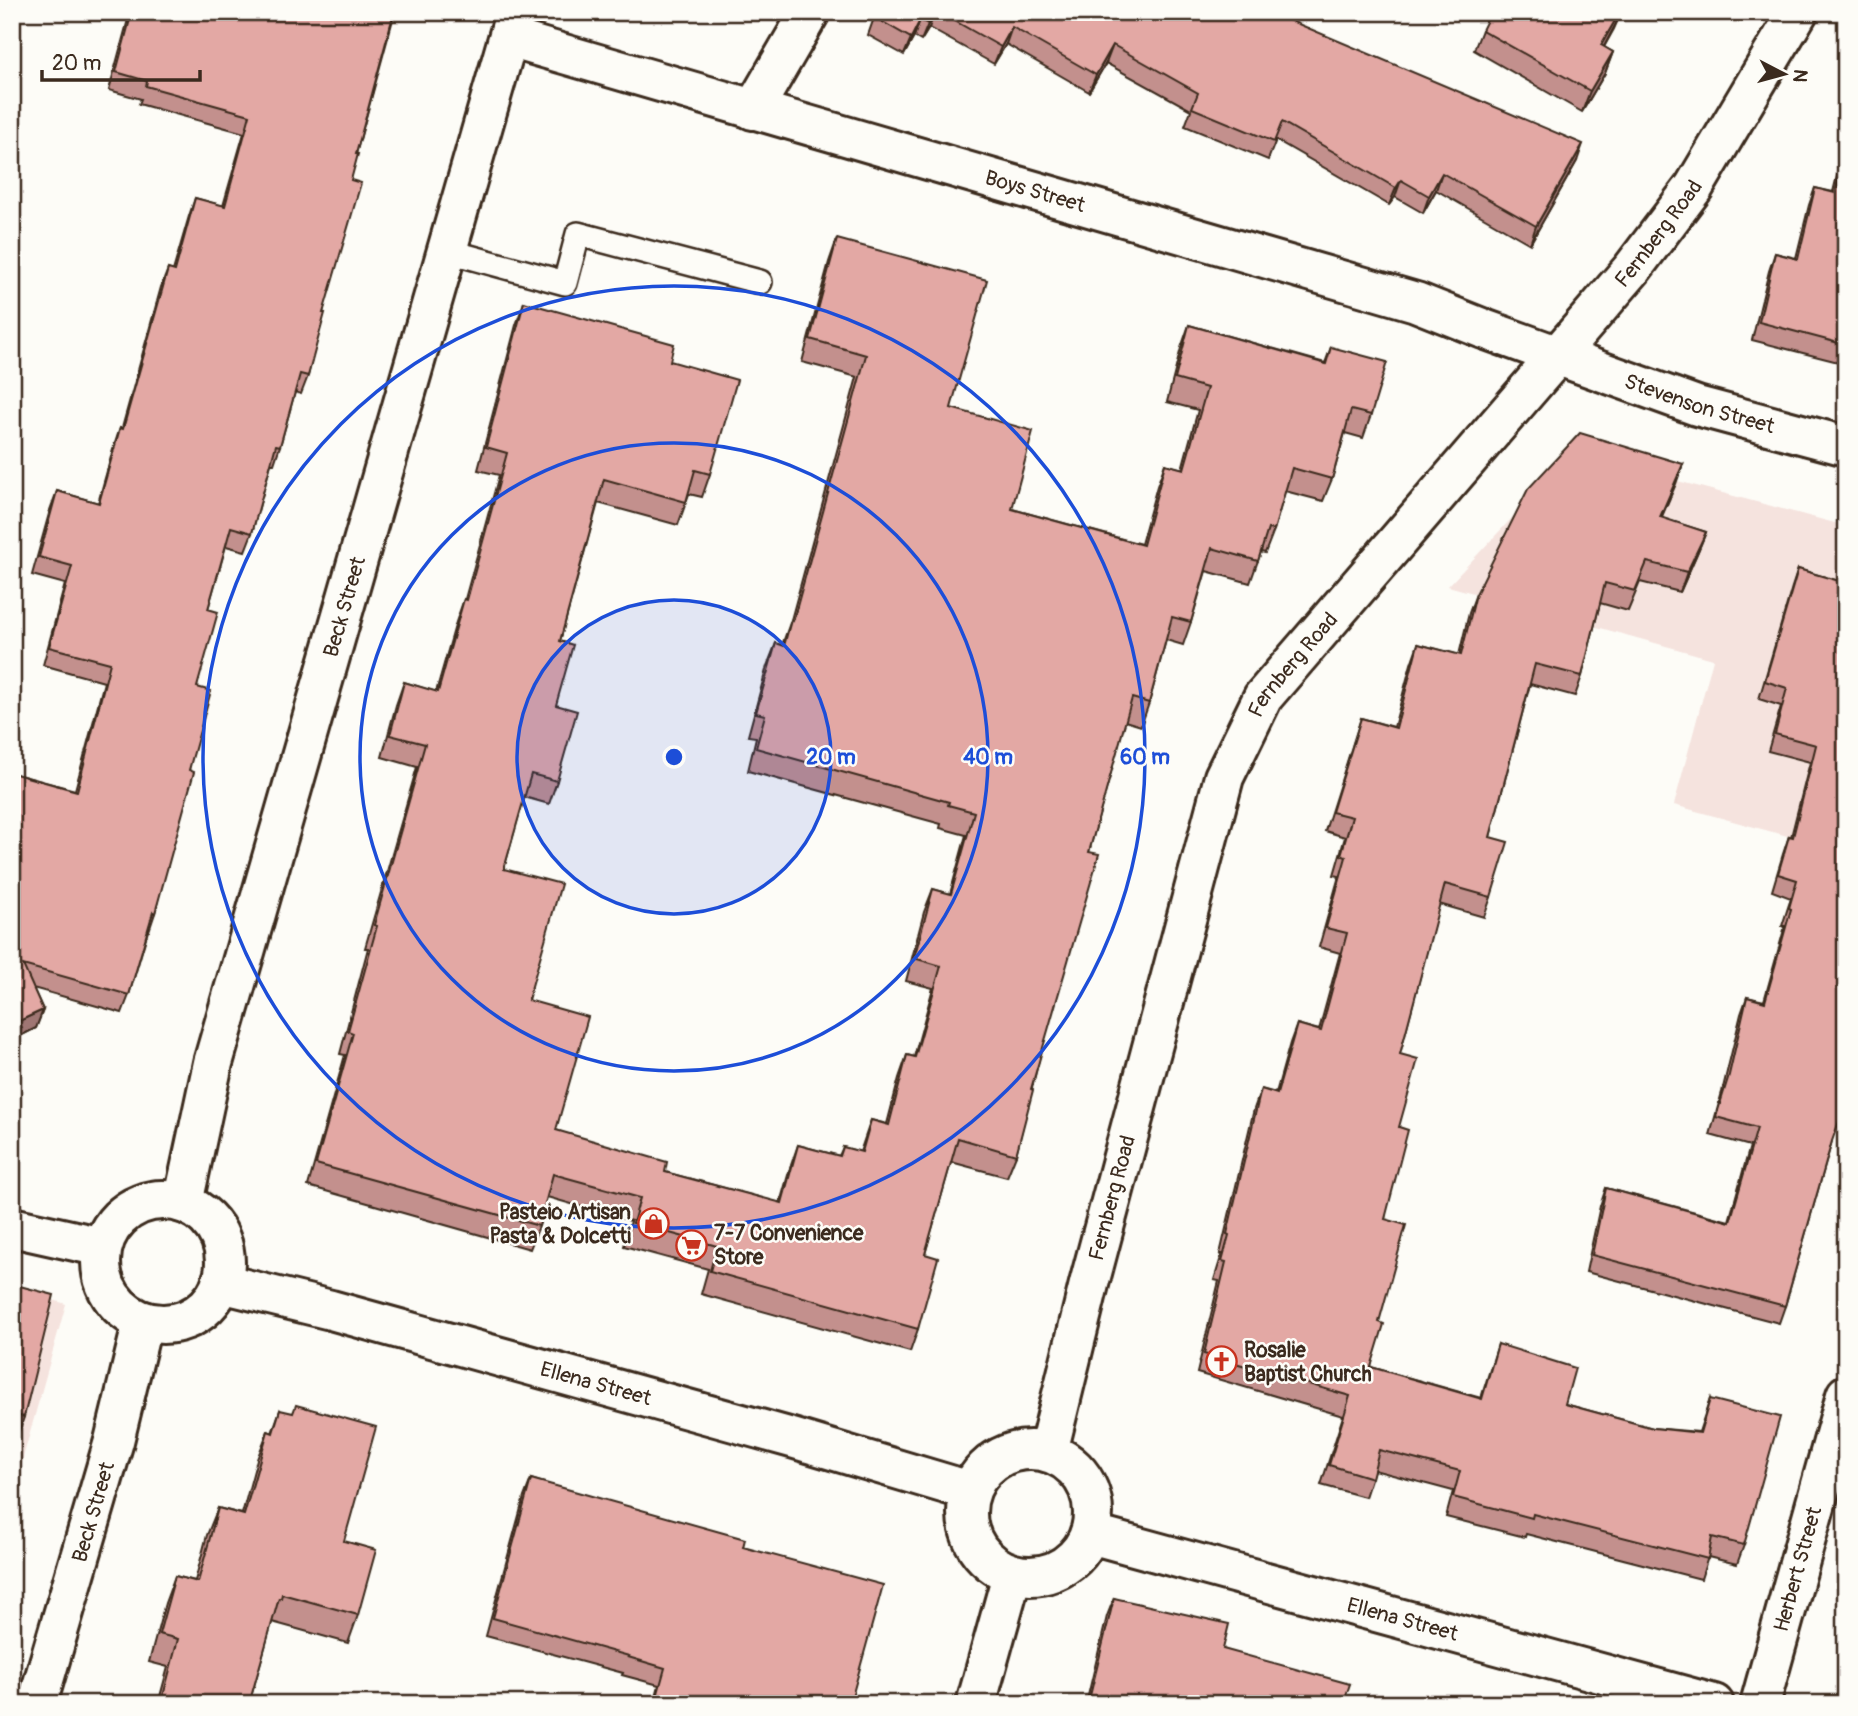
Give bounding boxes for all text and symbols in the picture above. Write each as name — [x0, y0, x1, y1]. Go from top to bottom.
scale bar — [42, 38, 200, 82]
north arrow — [1750, 38, 1820, 108]
text: 20 m — [52, 50, 101, 77]
text: N — [1787, 68, 1813, 83]
street label: Boys Street — [982, 164, 1089, 219]
street label: Fernberg Road — [1609, 175, 1709, 293]
street label: Stevenson Street — [1621, 367, 1778, 440]
street label: Beck Street — [317, 553, 372, 660]
street label: Fernberg Road — [1242, 607, 1344, 722]
text: 20 m — [806, 744, 856, 771]
text: 40 m — [963, 744, 1013, 771]
text: 60 m — [1120, 744, 1170, 771]
centre of rings — [662, 745, 686, 769]
street label: Fernberg Road — [1082, 1132, 1142, 1264]
place label: Pasteio Artisan Pasta & Dolcetti — [489, 1199, 631, 1250]
shop icon: Pasteio Artisan Pasta & Dolcetti — [637, 1207, 671, 1241]
place label: 7-7 Convenience Store — [714, 1220, 864, 1271]
supermarket icon: 7-7 Convenience Store — [674, 1228, 708, 1262]
place label: Rosalie Baptist Church — [1244, 1337, 1372, 1388]
church icon: Rosalie Baptist Church — [1204, 1345, 1238, 1379]
street label: Ellena Street — [537, 1355, 655, 1412]
street label: Beck Street — [66, 1458, 121, 1565]
street label: Herbert Street — [1767, 1503, 1828, 1635]
street label: Ellena Street — [1344, 1591, 1462, 1647]

